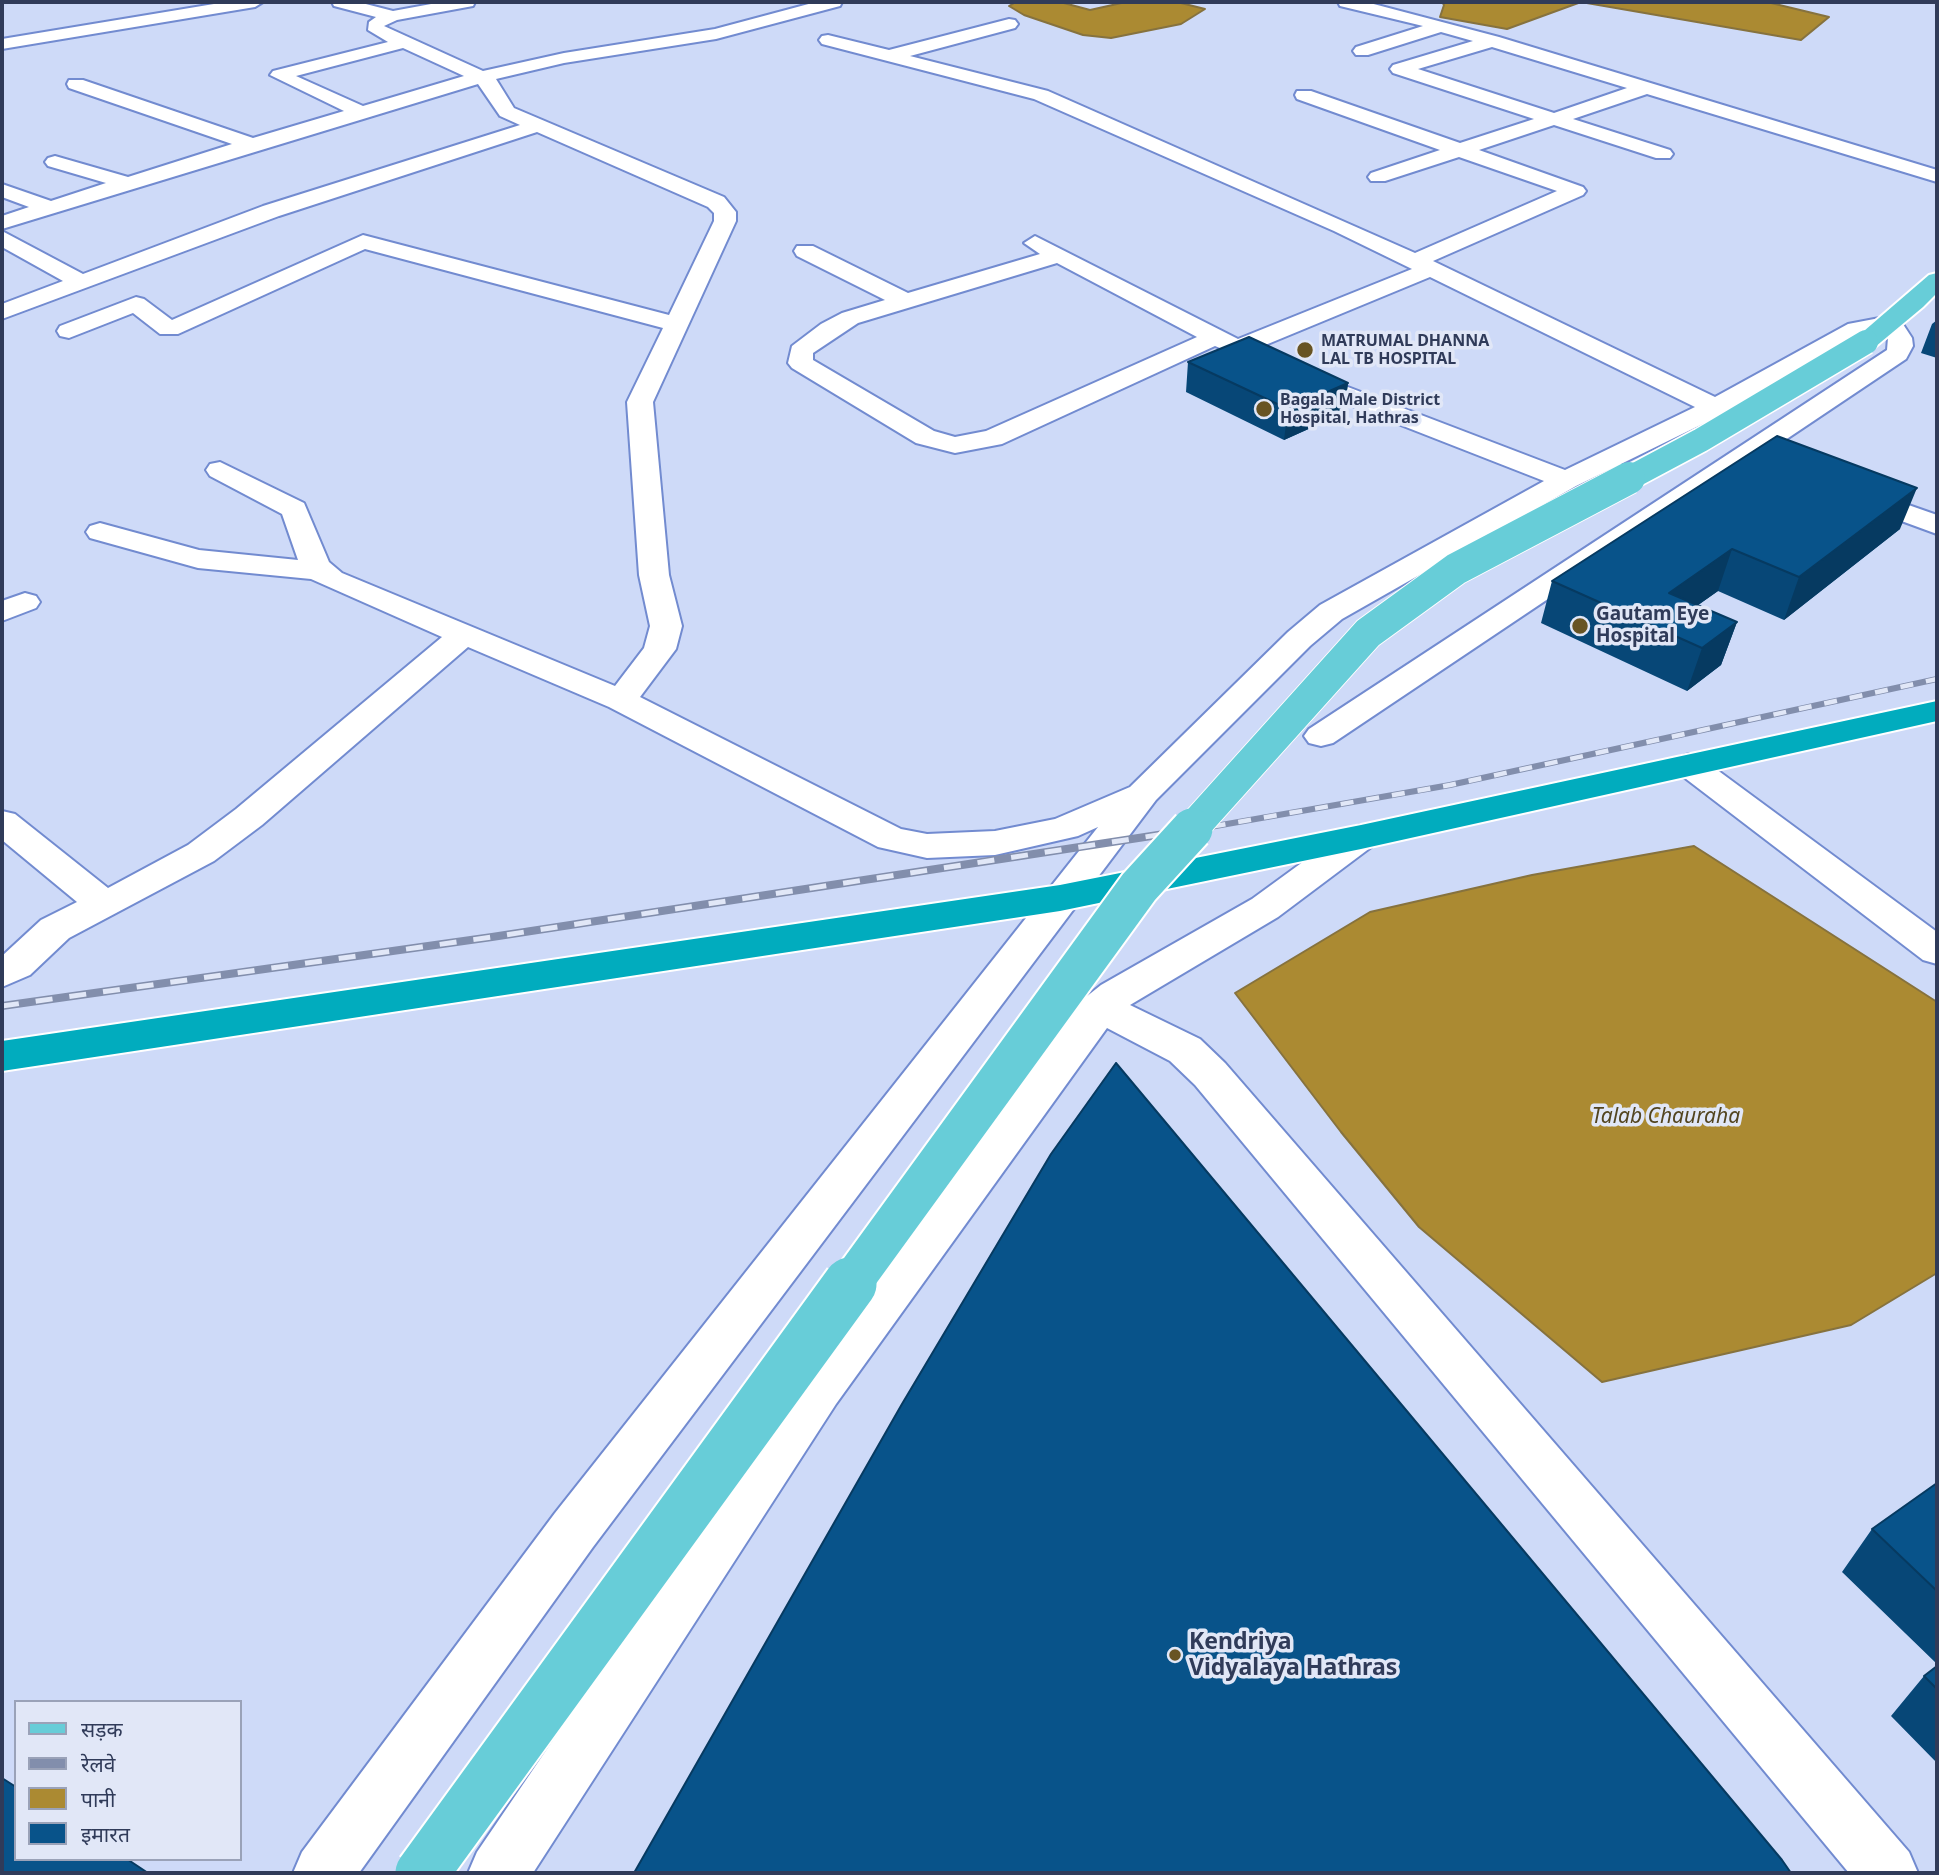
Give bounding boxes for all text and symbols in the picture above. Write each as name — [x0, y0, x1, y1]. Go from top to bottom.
place label: MATRUMAL DHANNA LAL TB HOSPITAL — [1321, 331, 1489, 369]
marker: MATRUMAL DHANNA LAL TB HOSPITAL — [1295, 340, 1315, 360]
place label: Bagala Male District Hospital, Hathras — [1280, 390, 1440, 428]
marker: Bagala Male District Hospital, Hathras — [1254, 399, 1274, 419]
place label: Gautam Eye Hospital — [1596, 604, 1709, 648]
marker: Gautam Eye Hospital — [1570, 616, 1590, 636]
water label: Talab Chauraha — [1592, 1104, 1740, 1130]
place label: Kendriya Vidyalaya Hathras — [1189, 1628, 1397, 1682]
marker: Kendriya Vidyalaya Hathras — [1167, 1647, 1183, 1663]
legend — [14, 1700, 242, 1861]
text: सड़क — [81, 1715, 123, 1743]
text: रेलवे — [81, 1750, 116, 1778]
text: पानी — [81, 1785, 115, 1813]
text: इमारत — [81, 1820, 130, 1848]

